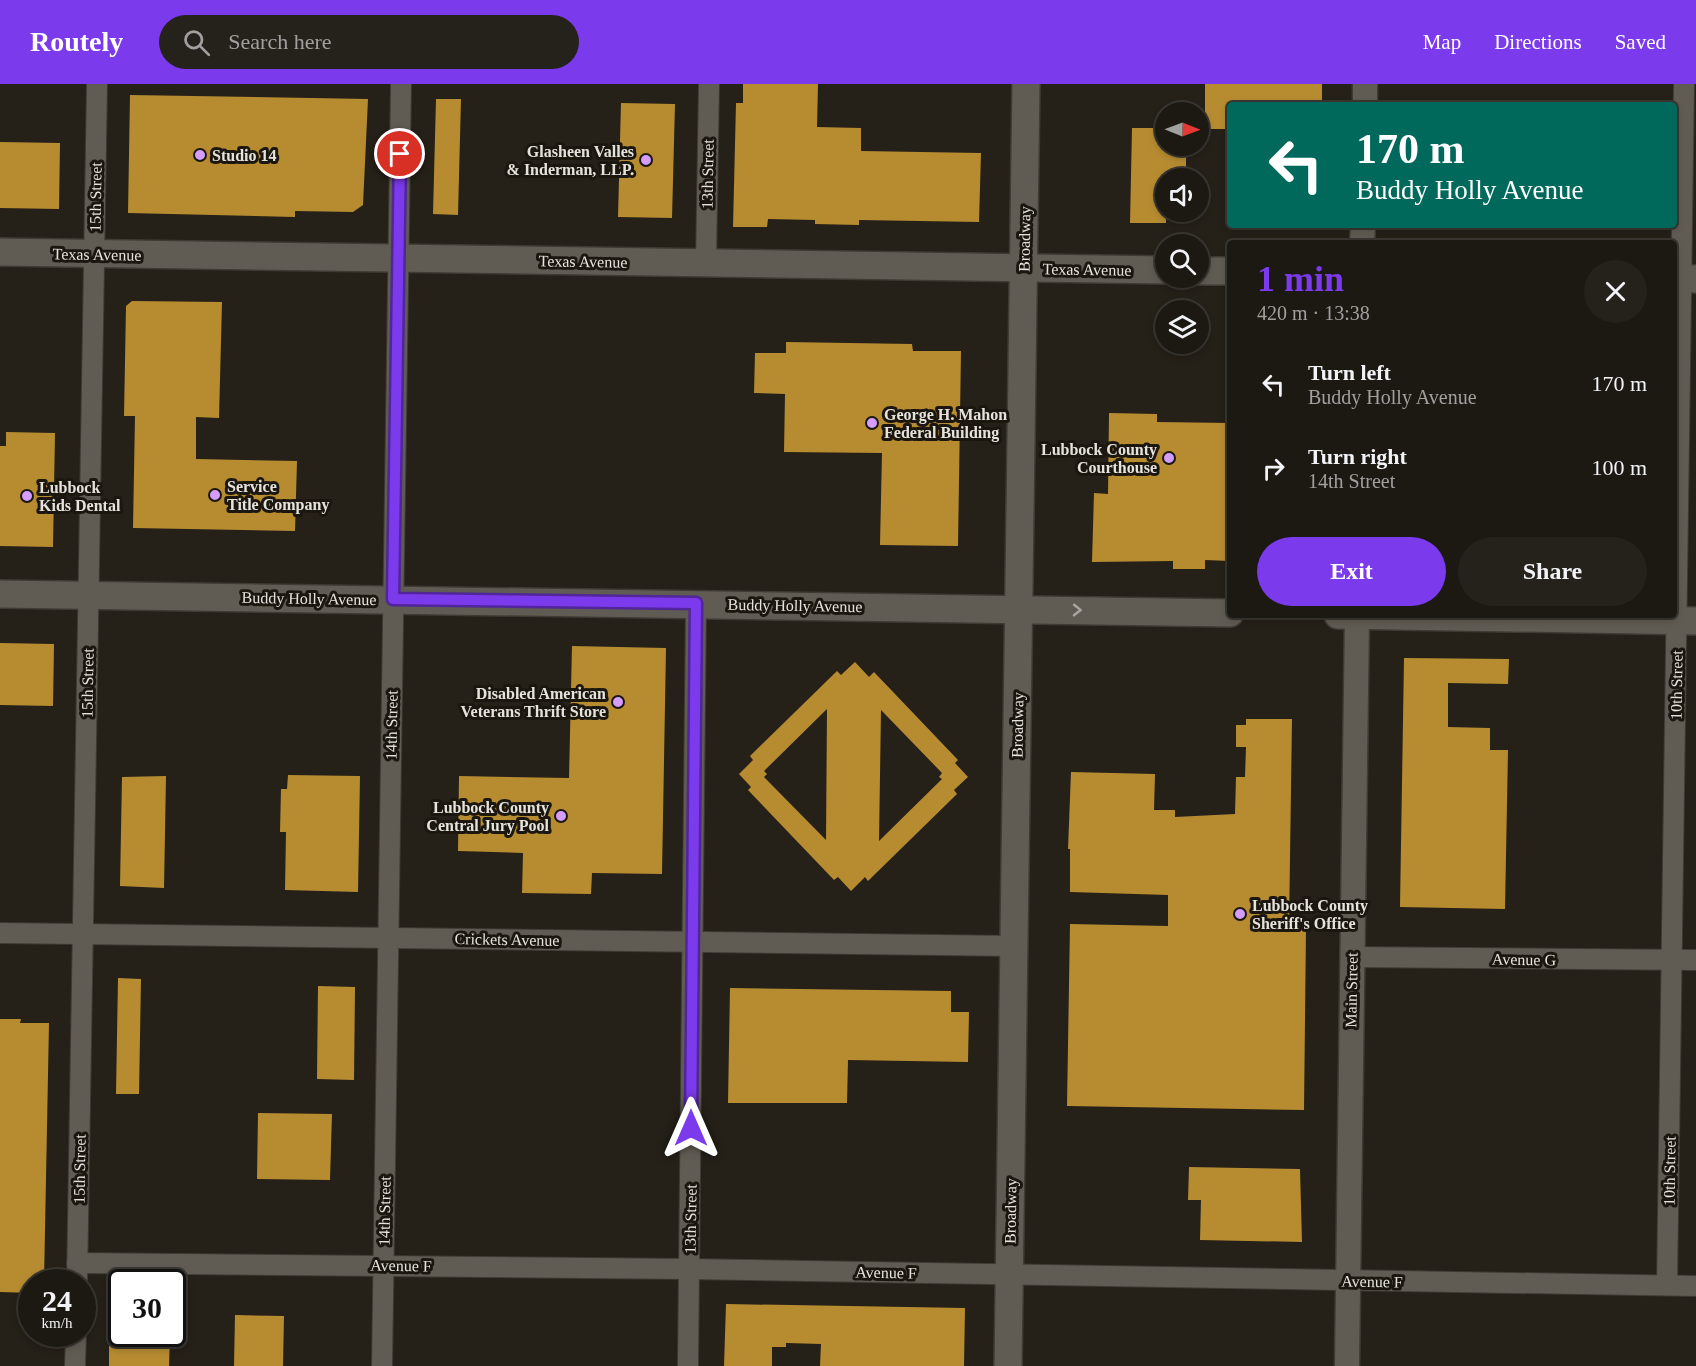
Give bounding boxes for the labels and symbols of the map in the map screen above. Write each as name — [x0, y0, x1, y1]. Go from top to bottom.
north arrow — [1155, 102, 1209, 156]
pin — [374, 128, 425, 179]
street label: 13th Street — [698, 138, 717, 209]
place label: Glasheen Valles & Inderman, LLP. — [507, 143, 634, 178]
place label: Studio 14 — [212, 147, 276, 164]
marker: Studio 14 — [193, 148, 207, 162]
marker: Glasheen Valles & Inderman, LLP. — [639, 153, 653, 167]
street label: 15th Street — [86, 161, 105, 232]
street label: Broadway — [1015, 206, 1035, 272]
street label: Texas Avenue — [52, 245, 142, 264]
street label: Texas Avenue — [538, 252, 628, 271]
street label: Texas Avenue — [1042, 260, 1132, 279]
place label: George H. Mahon Federal Building — [884, 406, 1007, 442]
marker: George H. Mahon Federal Building — [865, 416, 879, 430]
place label: Lubbock County Courthouse — [1041, 441, 1157, 476]
marker: Lubbock County Courthouse — [1162, 451, 1176, 465]
place label: Service Title Company — [227, 478, 329, 514]
place label: Lubbock Kids Dental — [39, 479, 121, 514]
marker: Service Title Company — [208, 488, 222, 502]
marker: Lubbock Kids Dental — [20, 489, 34, 503]
street label: Buddy Holly Avenue — [241, 589, 377, 609]
street label: Buddy Holly Avenue — [727, 596, 863, 616]
one-way arrow — [1073, 604, 1082, 616]
street label: 15th Street — [78, 647, 97, 718]
street label: 10th Street — [1667, 649, 1686, 720]
place label: Disabled American Veterans Thrift Store — [461, 685, 606, 720]
street label: 14th Street — [382, 689, 401, 760]
street label: Broadway — [1008, 692, 1028, 758]
marker: Disabled American Veterans Thrift Store — [611, 695, 625, 709]
place label: Lubbock County Central Jury Pool — [426, 799, 550, 835]
marker: Lubbock County Central Jury Pool — [554, 809, 568, 823]
place label: Lubbock County Sheriff's Office — [1252, 897, 1368, 932]
marker: Lubbock County Sheriff's Office — [1233, 907, 1247, 921]
street label: Crickets Avenue — [454, 930, 560, 949]
street label: Avenue G — [1492, 950, 1557, 969]
street label: Main Street — [1342, 952, 1361, 1028]
position arrow — [659, 1096, 723, 1160]
street label: 15th Street — [70, 1133, 89, 1204]
street label: 10th Street — [1660, 1135, 1679, 1206]
street label: 14th Street — [375, 1175, 394, 1246]
street label: Broadway — [1001, 1178, 1021, 1244]
street label: 13th Street — [681, 1183, 700, 1254]
street label: Avenue F — [370, 1256, 432, 1275]
street label: Avenue F — [855, 1263, 917, 1282]
speed limit sign: 30 — [108, 1269, 186, 1347]
street label: Avenue F — [1341, 1272, 1403, 1291]

